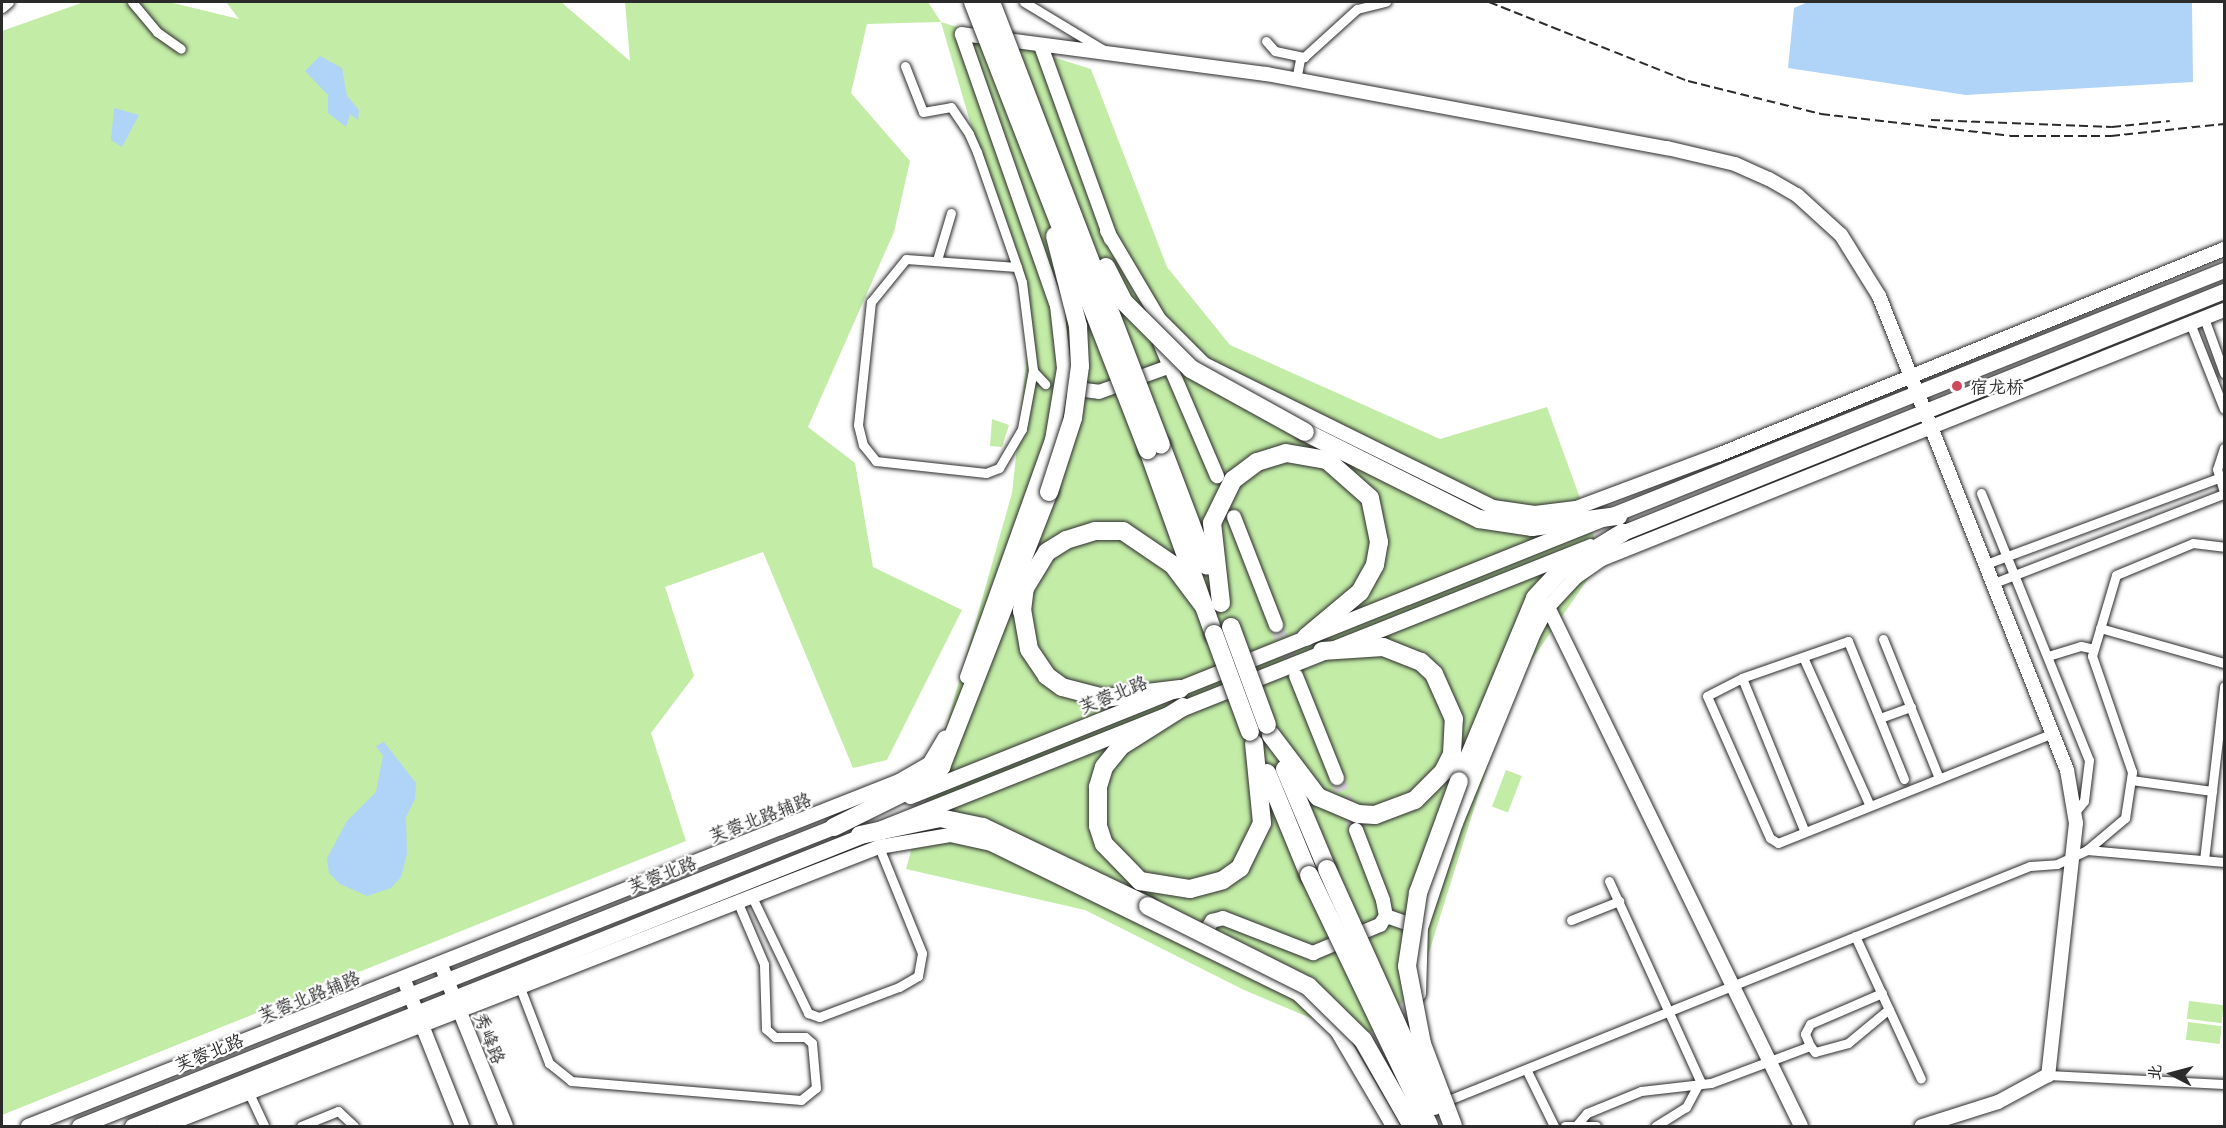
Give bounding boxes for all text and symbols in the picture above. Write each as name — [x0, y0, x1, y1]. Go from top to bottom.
place label: 宿龙桥 — [1970, 375, 2024, 397]
marker: 宿龙桥 — [1948, 377, 1966, 395]
street label: 芙蓉北路 — [1076, 671, 1150, 717]
street label: 芙蓉北路辅路 — [706, 788, 814, 846]
street label: 芙蓉北路 — [625, 851, 699, 897]
street label: 芙蓉北路辅路 — [255, 966, 363, 1026]
street label: 秀峰路 — [470, 1009, 510, 1067]
street label: 芙蓉北路 — [172, 1029, 246, 1075]
north arrow — [2142, 1044, 2202, 1104]
text: 北 — [2142, 1063, 2165, 1081]

